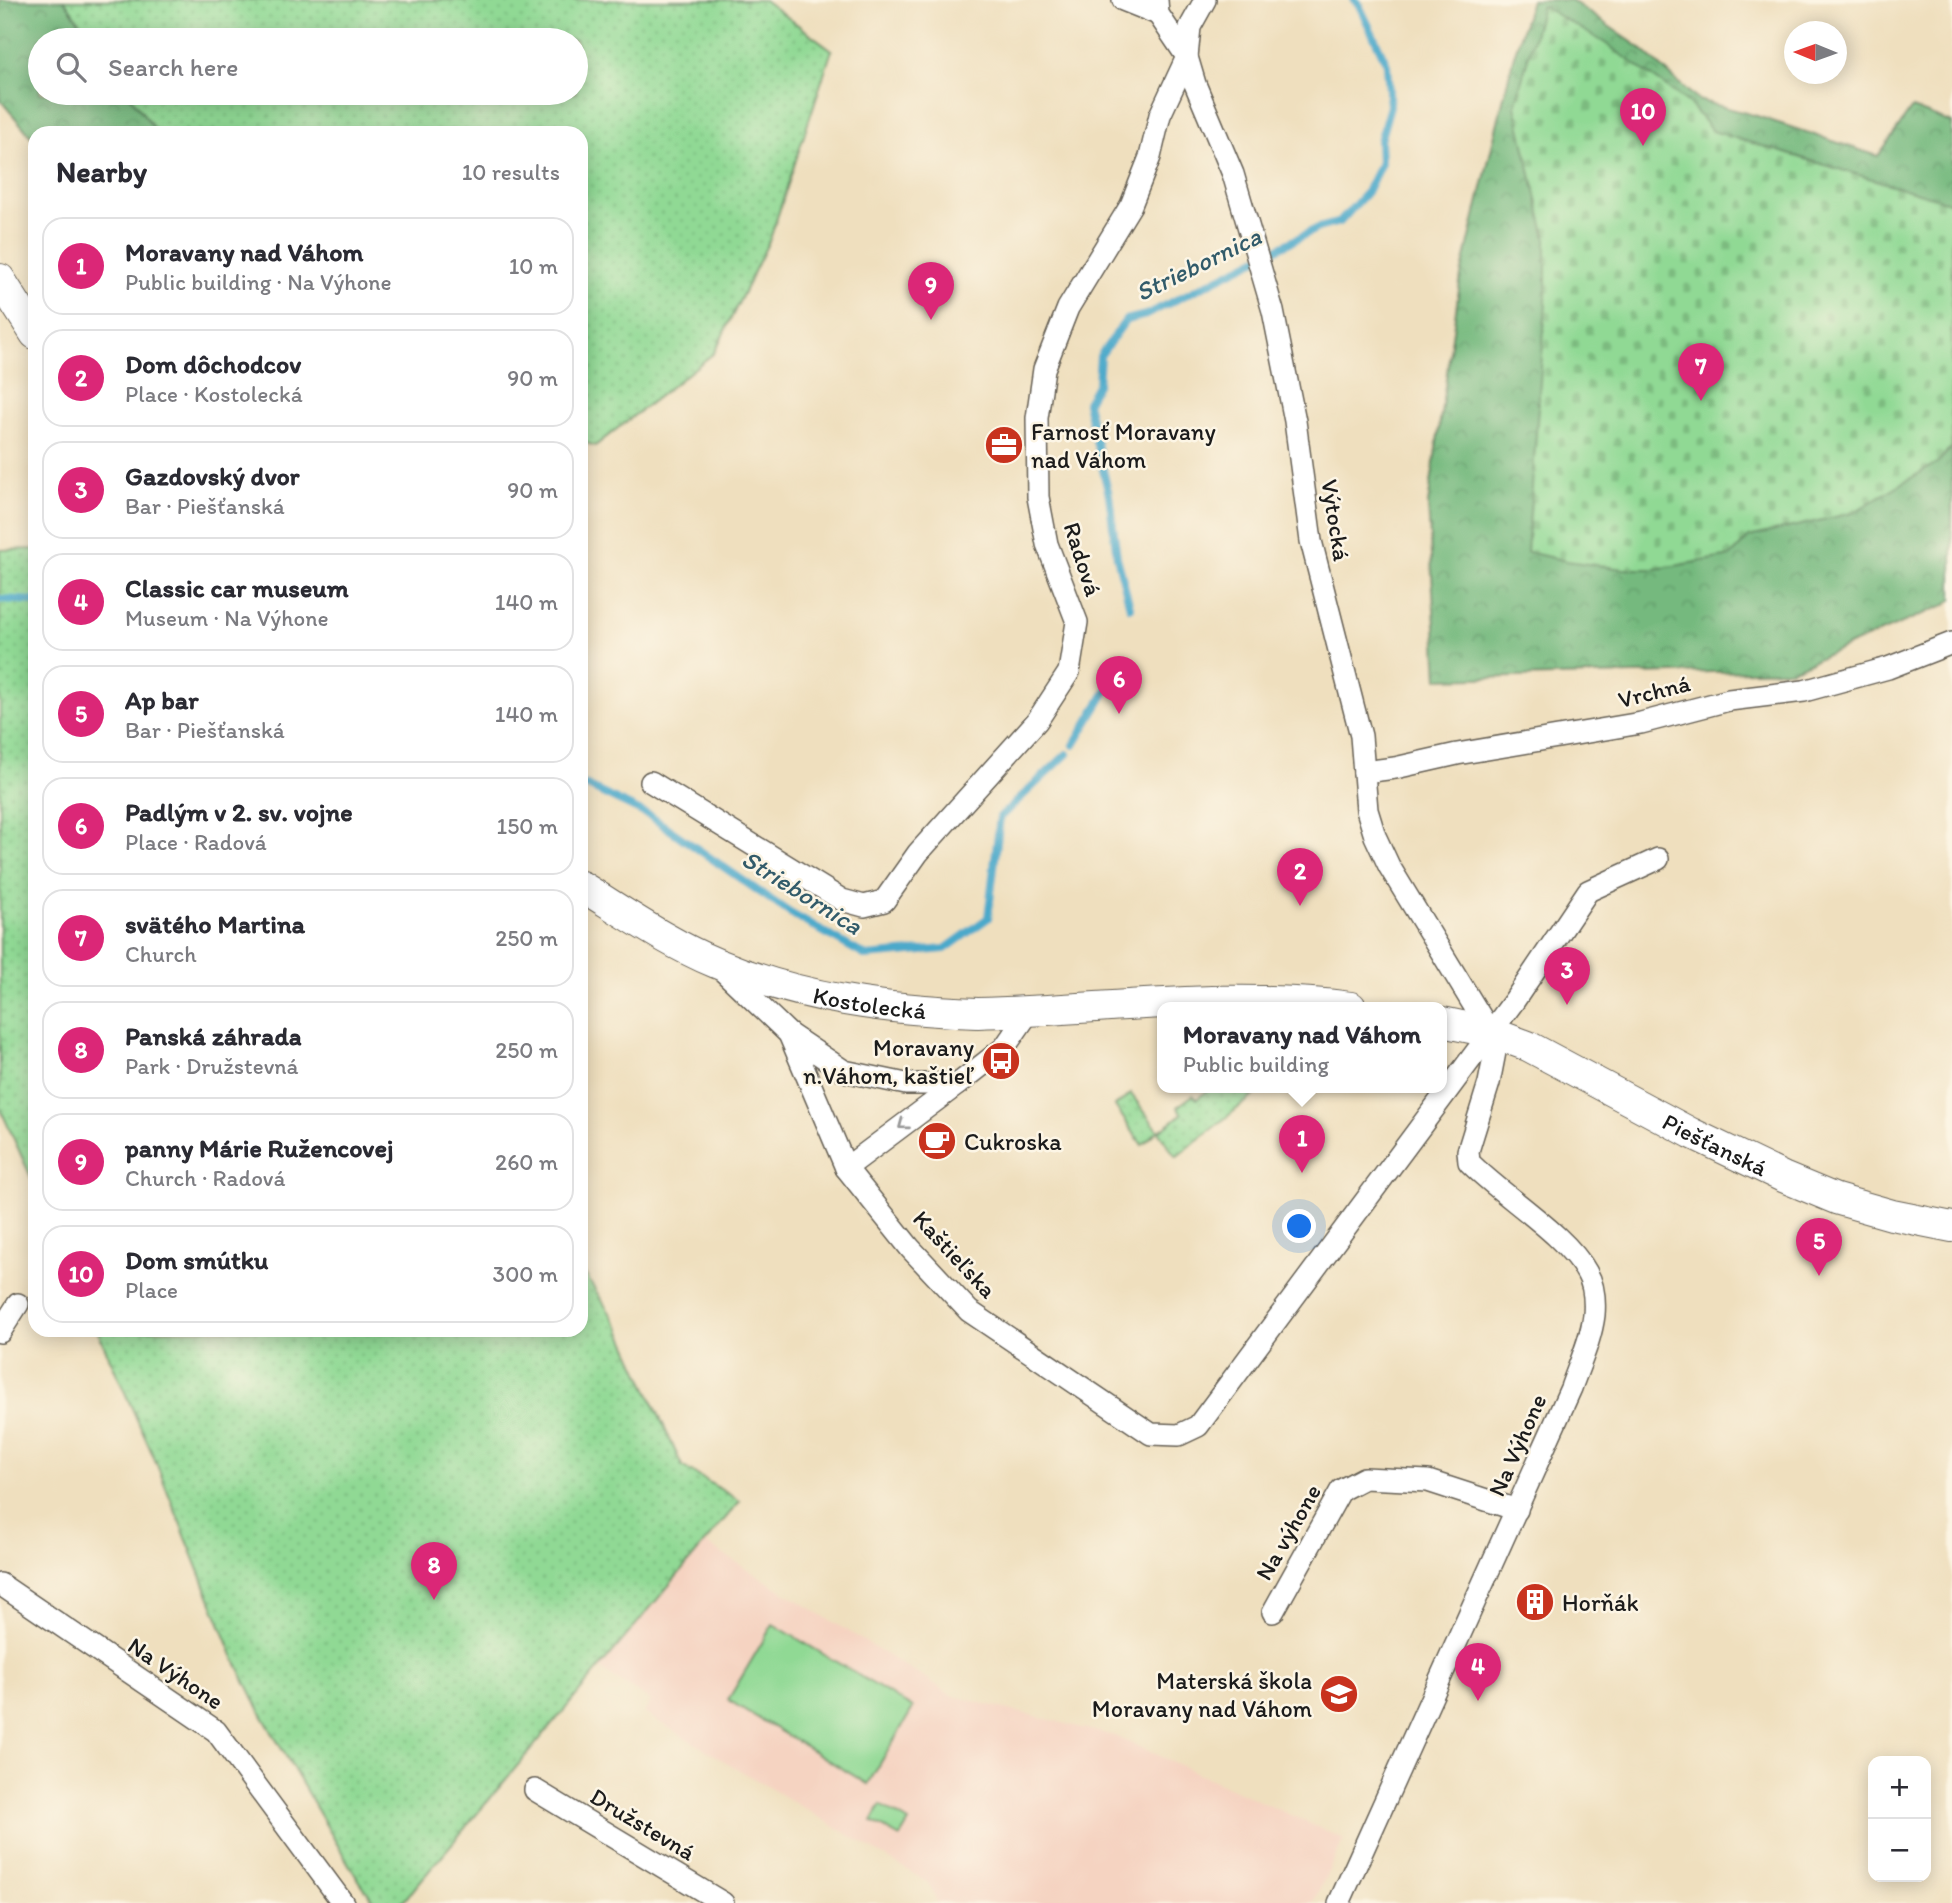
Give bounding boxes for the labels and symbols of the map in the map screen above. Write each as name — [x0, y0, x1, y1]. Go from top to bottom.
north arrow — [1784, 21, 1847, 84]
pin: 10 — [1620, 88, 1666, 146]
water label: Striebornica — [1130, 219, 1267, 308]
pin: 9 — [908, 262, 954, 320]
pin: 7 — [1678, 343, 1724, 401]
place label: Farnosť Moravany nad Váhom — [1031, 417, 1216, 474]
office icon: Farnosť Moravany nad Váhom — [983, 424, 1025, 466]
street label: Výtocká — [1315, 477, 1357, 563]
street label: Radová — [1057, 518, 1109, 600]
pin: 6 — [1096, 656, 1142, 714]
street label: Vrchná — [1615, 668, 1694, 714]
water label: Striebornica — [736, 842, 869, 942]
pin: 2 — [1277, 848, 1323, 906]
pin: 3 — [1544, 947, 1590, 1005]
street label: Kostolecká — [811, 980, 928, 1025]
place label: Moravany n.Váhom, kaštieľ — [803, 1033, 974, 1090]
bus stop icon: Moravany n.Váhom, kaštieľ — [980, 1040, 1022, 1082]
street label: Piešťanská — [1658, 1106, 1773, 1182]
pin: 1 — [1279, 1115, 1325, 1173]
one-way arrow — [899, 1117, 911, 1130]
cafe icon: Cukroska — [916, 1120, 958, 1162]
place label: Cukroska — [964, 1127, 1062, 1156]
street label: Kaštieľska — [907, 1204, 1003, 1304]
your location — [1282, 1209, 1316, 1243]
pin: 5 — [1796, 1218, 1842, 1276]
street label: Na Výhone — [1482, 1389, 1552, 1501]
street label: Na výhone — [1249, 1479, 1327, 1585]
pin: 8 — [411, 1542, 457, 1600]
building icon: Horňák — [1514, 1581, 1556, 1623]
place label: Horňák — [1562, 1588, 1639, 1617]
street label: Na Výhone — [123, 1631, 229, 1715]
pin: 4 — [1455, 1643, 1501, 1701]
place label: Materská škola Moravany nad Váhom — [1092, 1666, 1312, 1723]
school or university icon: Materská škola Moravany nad Váhom — [1318, 1673, 1360, 1715]
street label: Družstevná — [585, 1781, 701, 1867]

